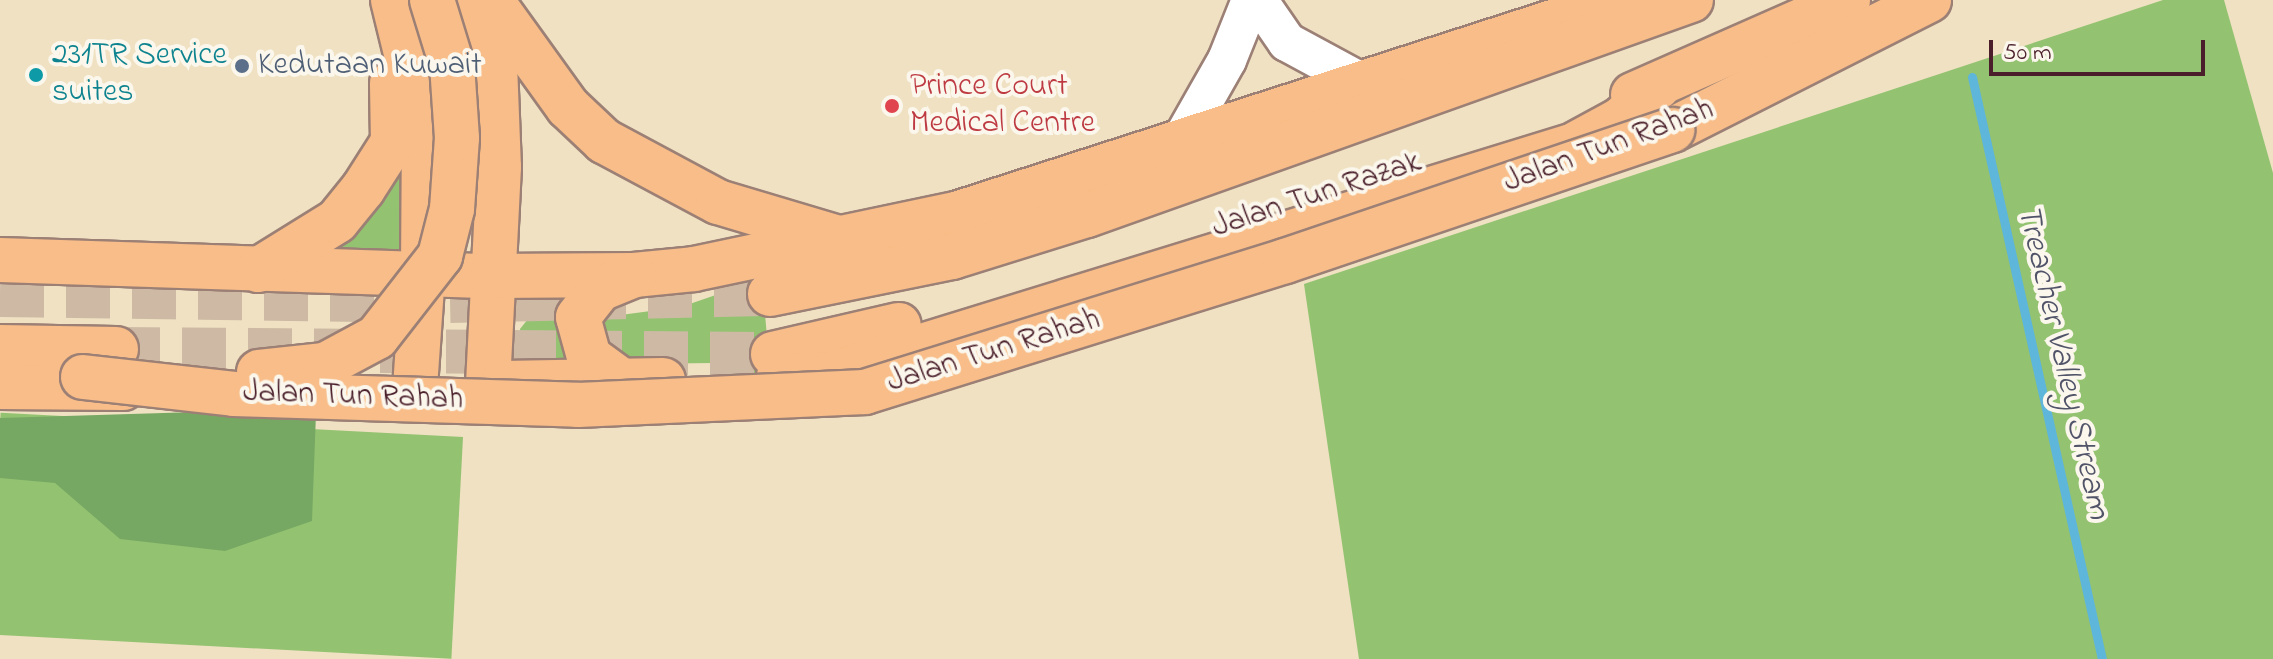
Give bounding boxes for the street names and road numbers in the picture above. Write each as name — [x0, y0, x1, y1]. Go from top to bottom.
street label: Jalan Tun Rahah — [1499, 91, 1719, 203]
street label: Jalan Tun Razak — [1208, 144, 1426, 248]
street label: Jalan Tun Rahah — [883, 301, 1105, 403]
street label: Jalan Tun Rahah — [242, 374, 464, 420]

